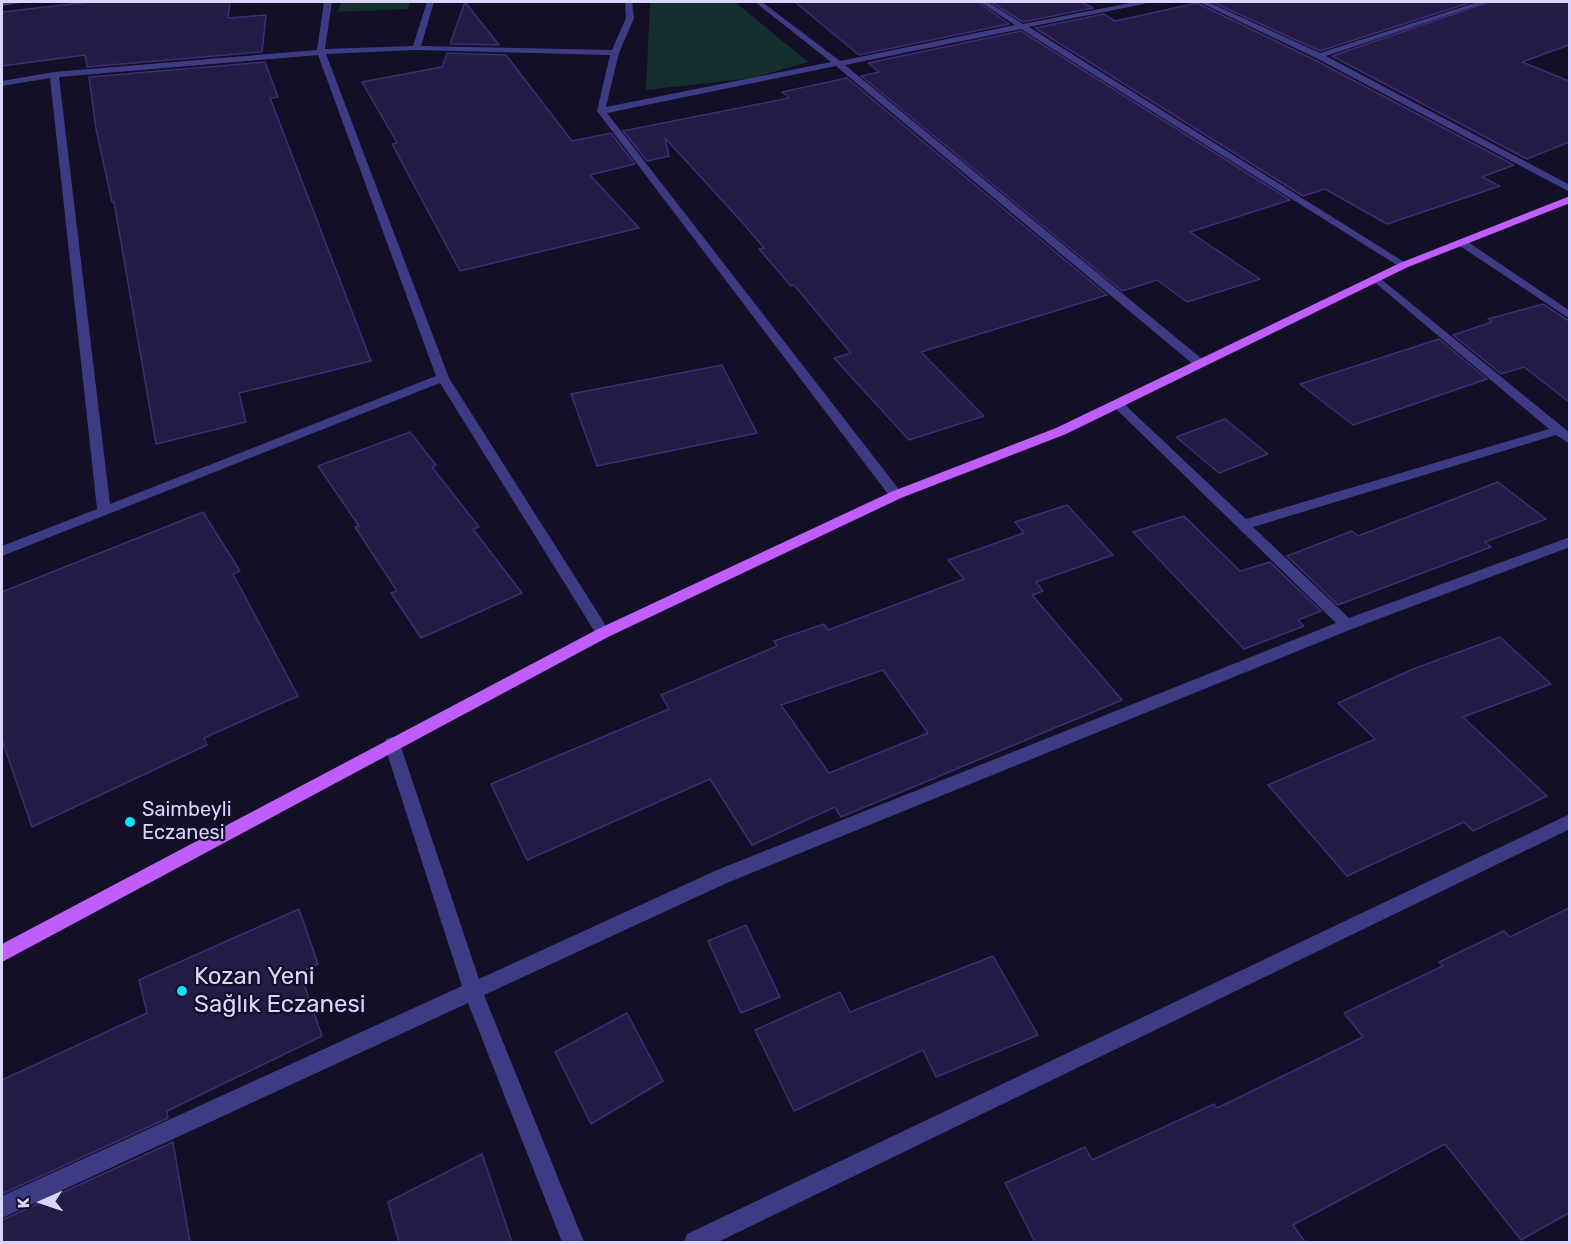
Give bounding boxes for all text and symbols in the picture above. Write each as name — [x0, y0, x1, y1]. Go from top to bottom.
place label: Saimbeyli Eczanesi — [142, 798, 232, 845]
marker: Saimbeyli Eczanesi — [123, 815, 137, 829]
place label: Kozan Yeni Sağlık Eczanesi — [194, 963, 366, 1019]
marker: Kozan Yeni Sağlık Eczanesi — [175, 984, 189, 998]
north arrow — [12, 1172, 72, 1232]
text: K — [14, 1197, 33, 1209]

